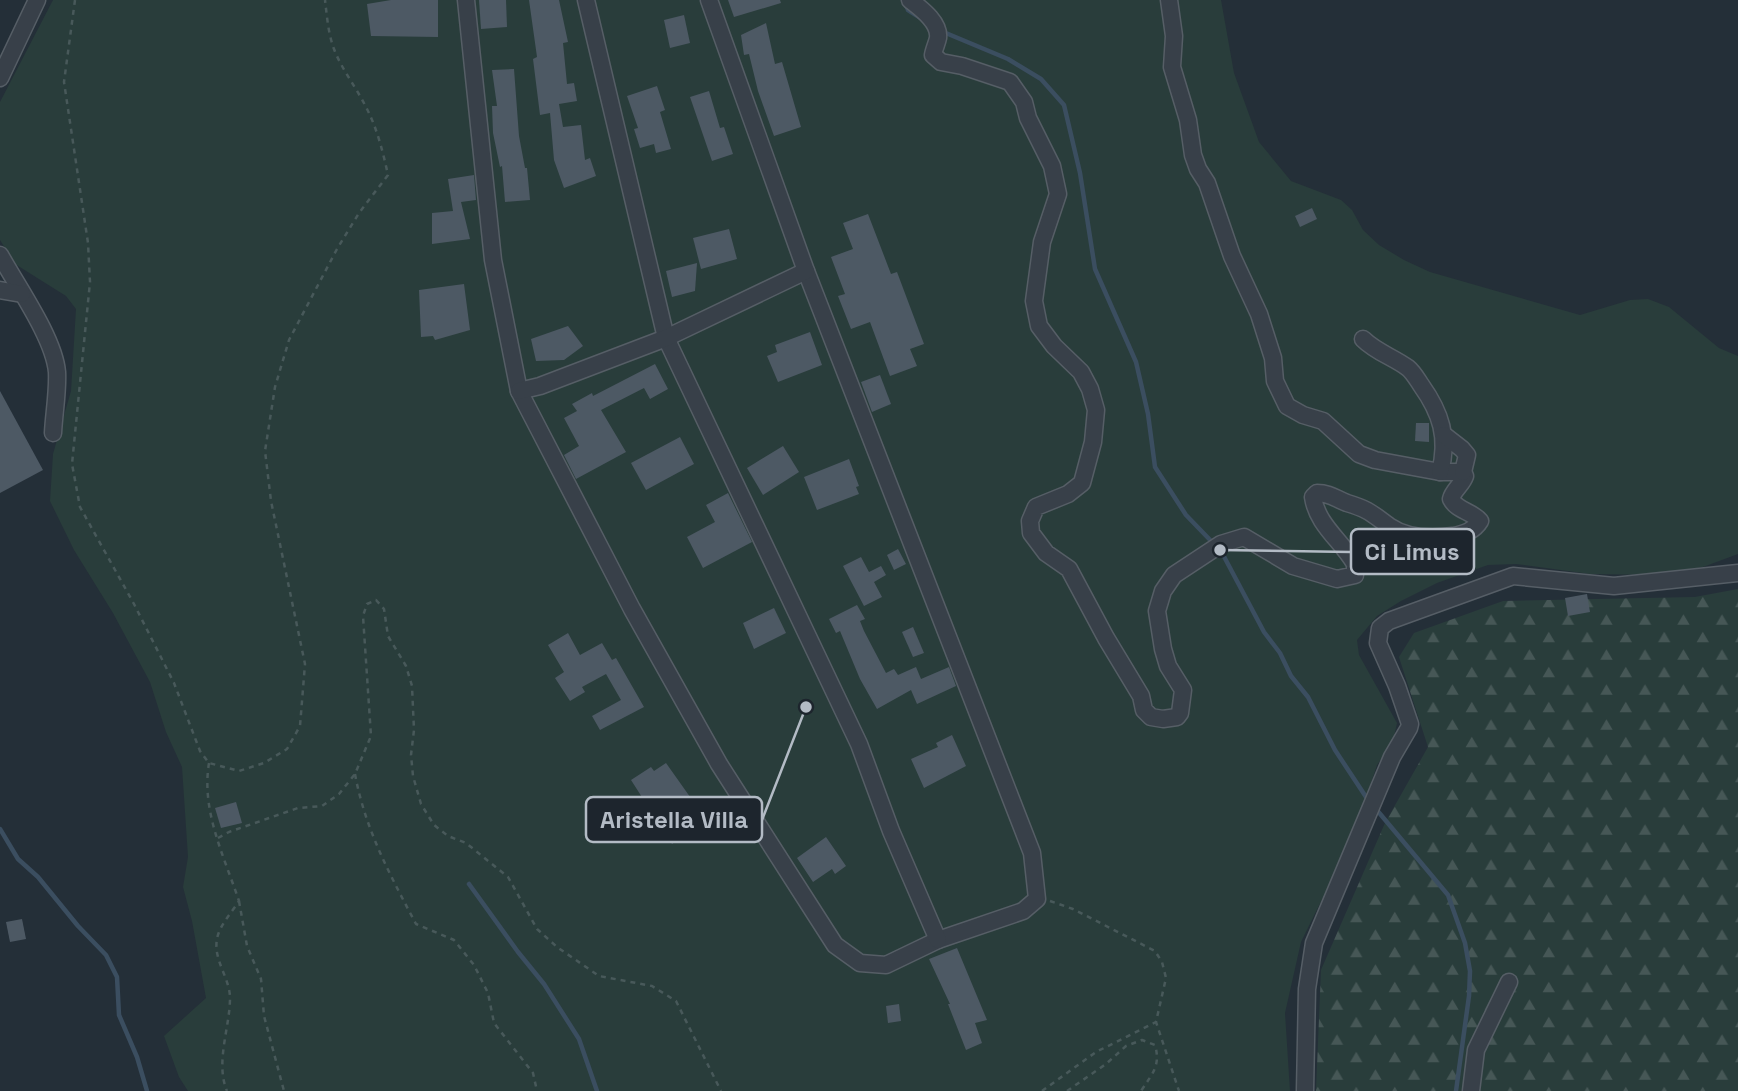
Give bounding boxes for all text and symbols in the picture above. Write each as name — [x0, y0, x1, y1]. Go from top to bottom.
callout: Ci Limus — [1351, 529, 1474, 574]
text: Ci Limus — [1365, 536, 1460, 567]
callout: Aristella Villa — [586, 797, 762, 842]
text: Aristella Villa — [600, 804, 748, 835]

